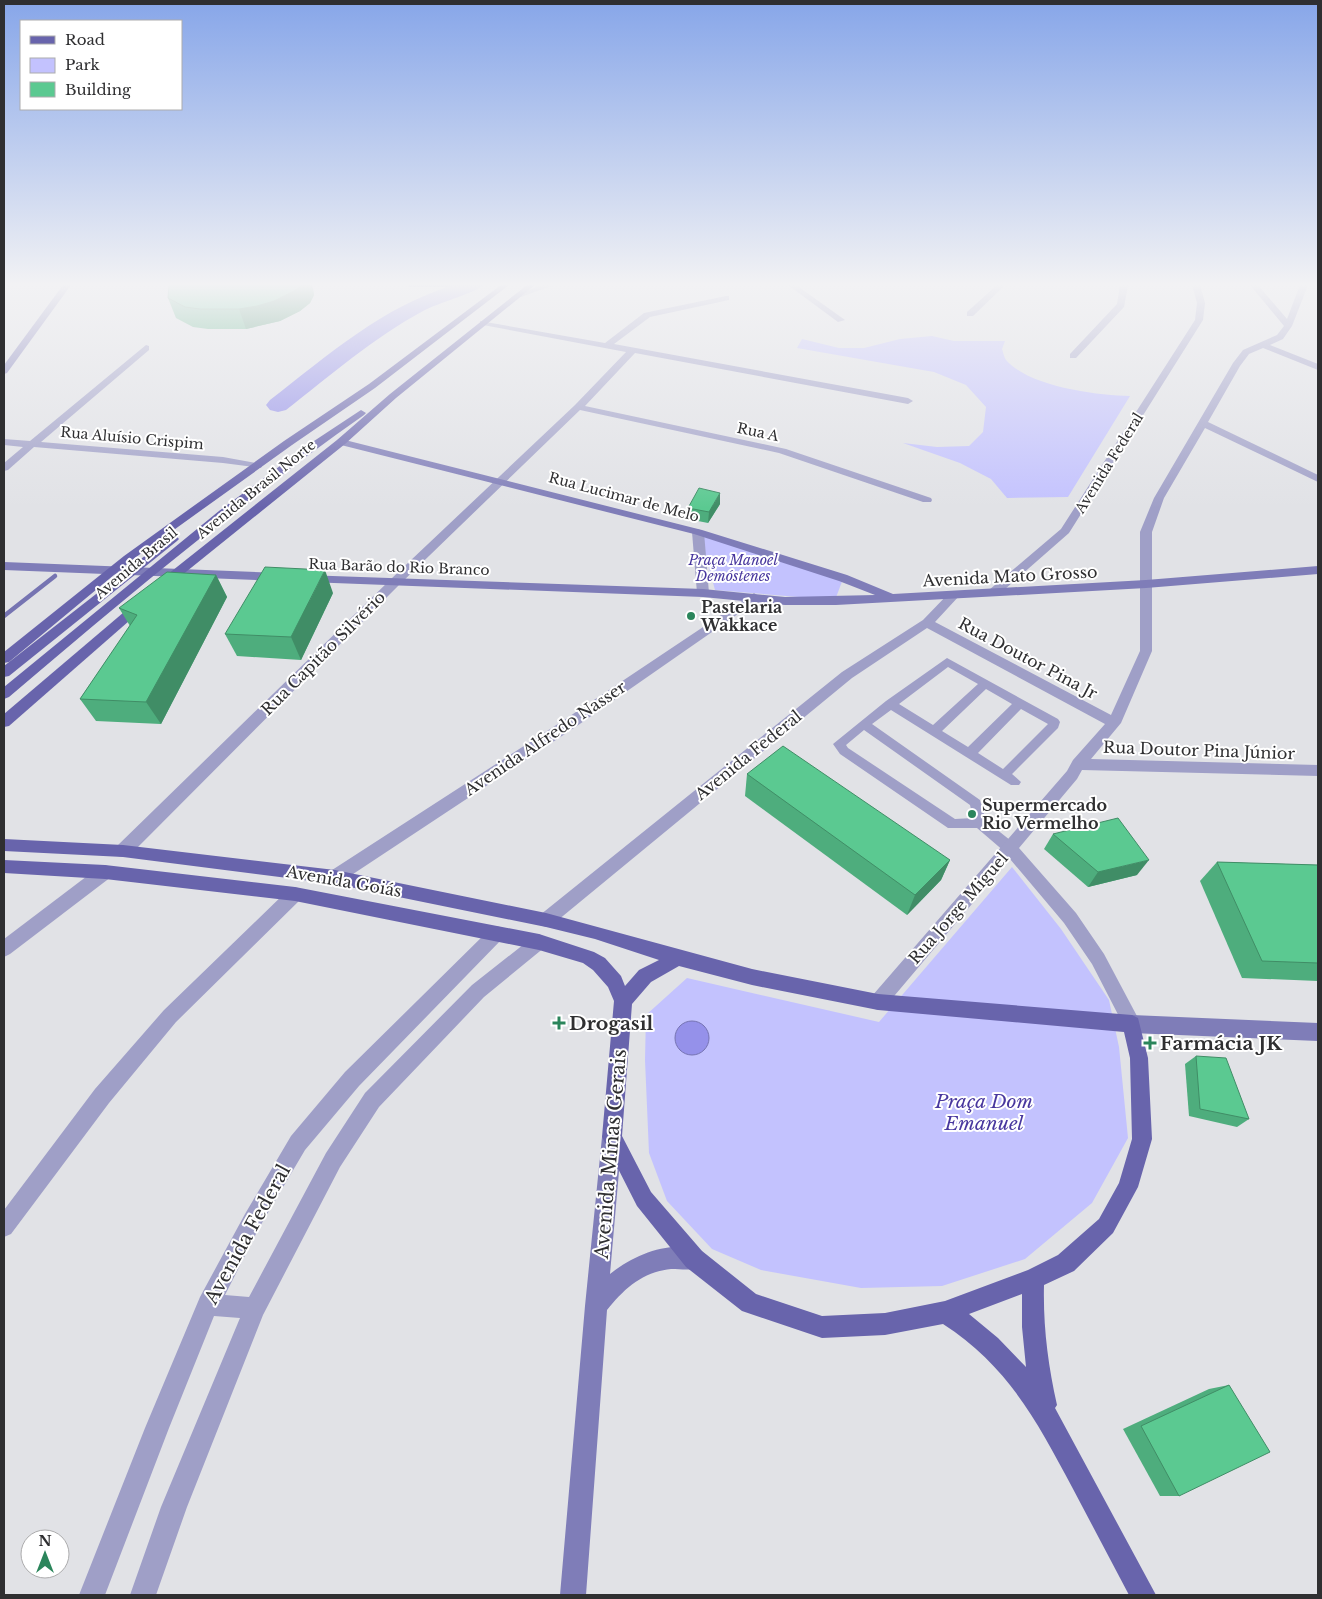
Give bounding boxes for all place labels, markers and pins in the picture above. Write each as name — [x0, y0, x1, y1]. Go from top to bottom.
place label: Pastelaria Wakkace — [700, 597, 782, 635]
marker: Pastelaria Wakkace — [685, 610, 697, 622]
place label: Supermercado Rio Vermelho — [982, 795, 1107, 833]
marker: Supermercado Rio Vermelho — [966, 808, 978, 820]
place label: Drogasil — [569, 1012, 654, 1035]
marker: Drogasil — [553, 1017, 565, 1029]
place label: Farmácia JK — [1160, 1032, 1283, 1055]
marker: Farmácia JK — [1144, 1037, 1156, 1049]

